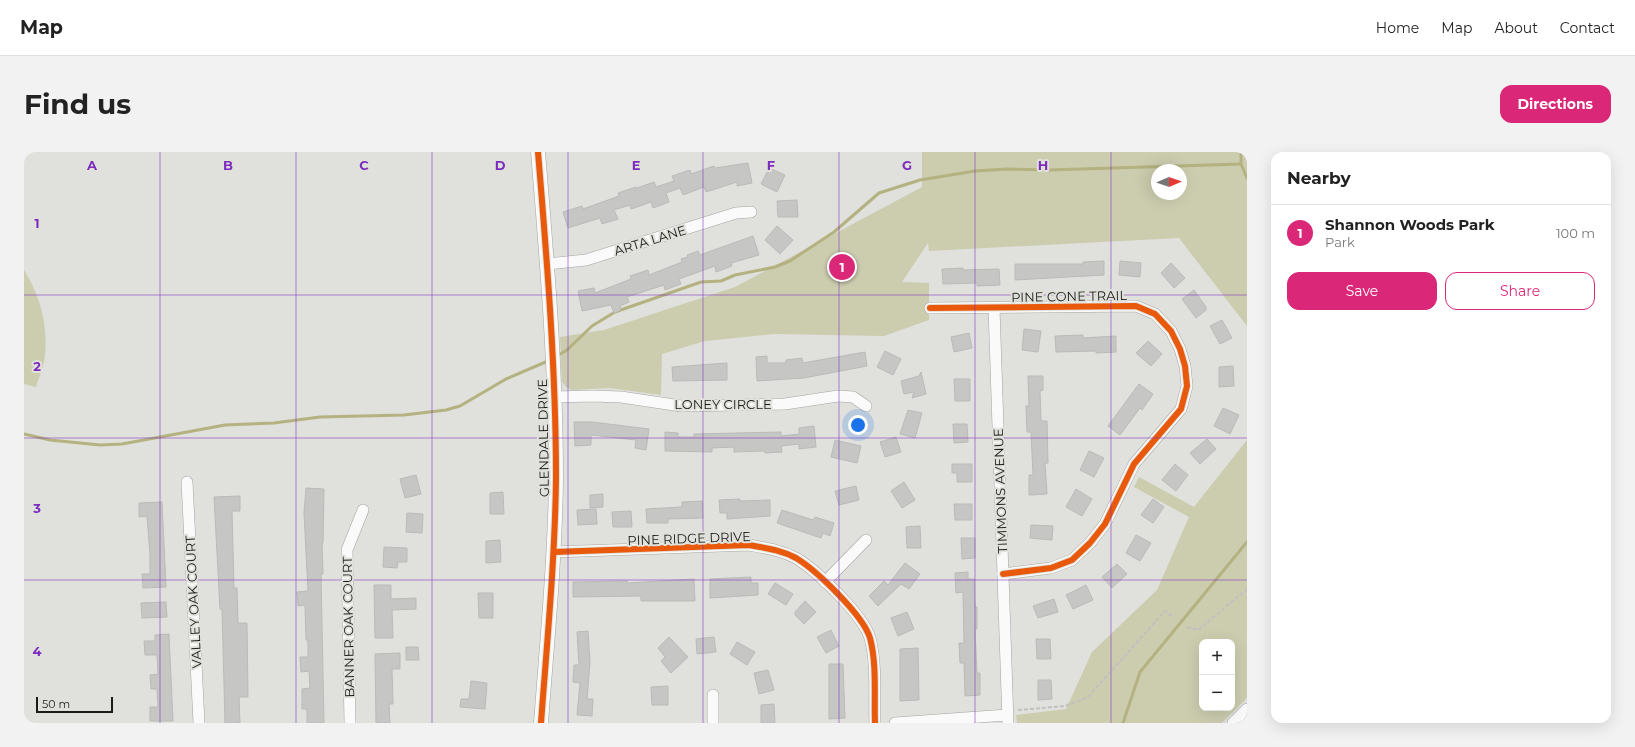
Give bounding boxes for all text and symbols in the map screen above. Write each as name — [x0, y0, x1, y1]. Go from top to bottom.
text: Map — [20, 16, 63, 39]
text: Home — [1376, 19, 1419, 37]
text: Map — [1441, 19, 1472, 37]
text: About — [1494, 19, 1538, 37]
text: Contact — [1560, 19, 1615, 37]
button: Directions — [1500, 85, 1611, 123]
text: Find us — [24, 87, 131, 121]
text: A — [86, 157, 98, 173]
text: B — [223, 157, 233, 173]
text: C — [359, 157, 369, 173]
text: D — [495, 157, 506, 173]
text: E — [632, 157, 641, 173]
text: F — [767, 157, 775, 173]
text: G — [902, 157, 912, 173]
text: H — [1038, 157, 1048, 173]
north arrow — [1151, 164, 1187, 200]
text: Nearby — [1287, 168, 1351, 188]
text: 1 — [34, 215, 40, 231]
text: Shannon Woods Park — [1325, 215, 1495, 234]
street label: ARTA LANE — [612, 221, 688, 259]
text: 1 — [1297, 225, 1303, 241]
text: 100 m — [1556, 225, 1595, 241]
text: Park — [1325, 234, 1355, 250]
pin: 1 — [829, 252, 855, 282]
button: Save — [1287, 272, 1437, 310]
button: Share — [1445, 272, 1595, 310]
street label: PINE CONE TRAIL — [1011, 287, 1127, 305]
text: 2 — [33, 358, 41, 374]
street label: GLENDALE DRIVE — [534, 379, 552, 497]
street label: LONEY CIRCLE — [674, 396, 772, 412]
your location — [848, 415, 868, 435]
street label: TIMMONS AVENUE — [990, 428, 1010, 554]
text: 3 — [32, 500, 41, 516]
street label: PINE RIDGE DRIVE — [627, 528, 751, 548]
street label: VALLEY OAK COURT — [182, 535, 204, 669]
street label: BANNER OAK COURT — [339, 556, 357, 698]
map controls — [1199, 639, 1235, 711]
button: + — [1199, 639, 1235, 675]
text: 4 — [33, 643, 42, 659]
button: − — [1199, 675, 1235, 711]
scale bar — [36, 695, 113, 714]
text: 50 m — [42, 697, 70, 711]

